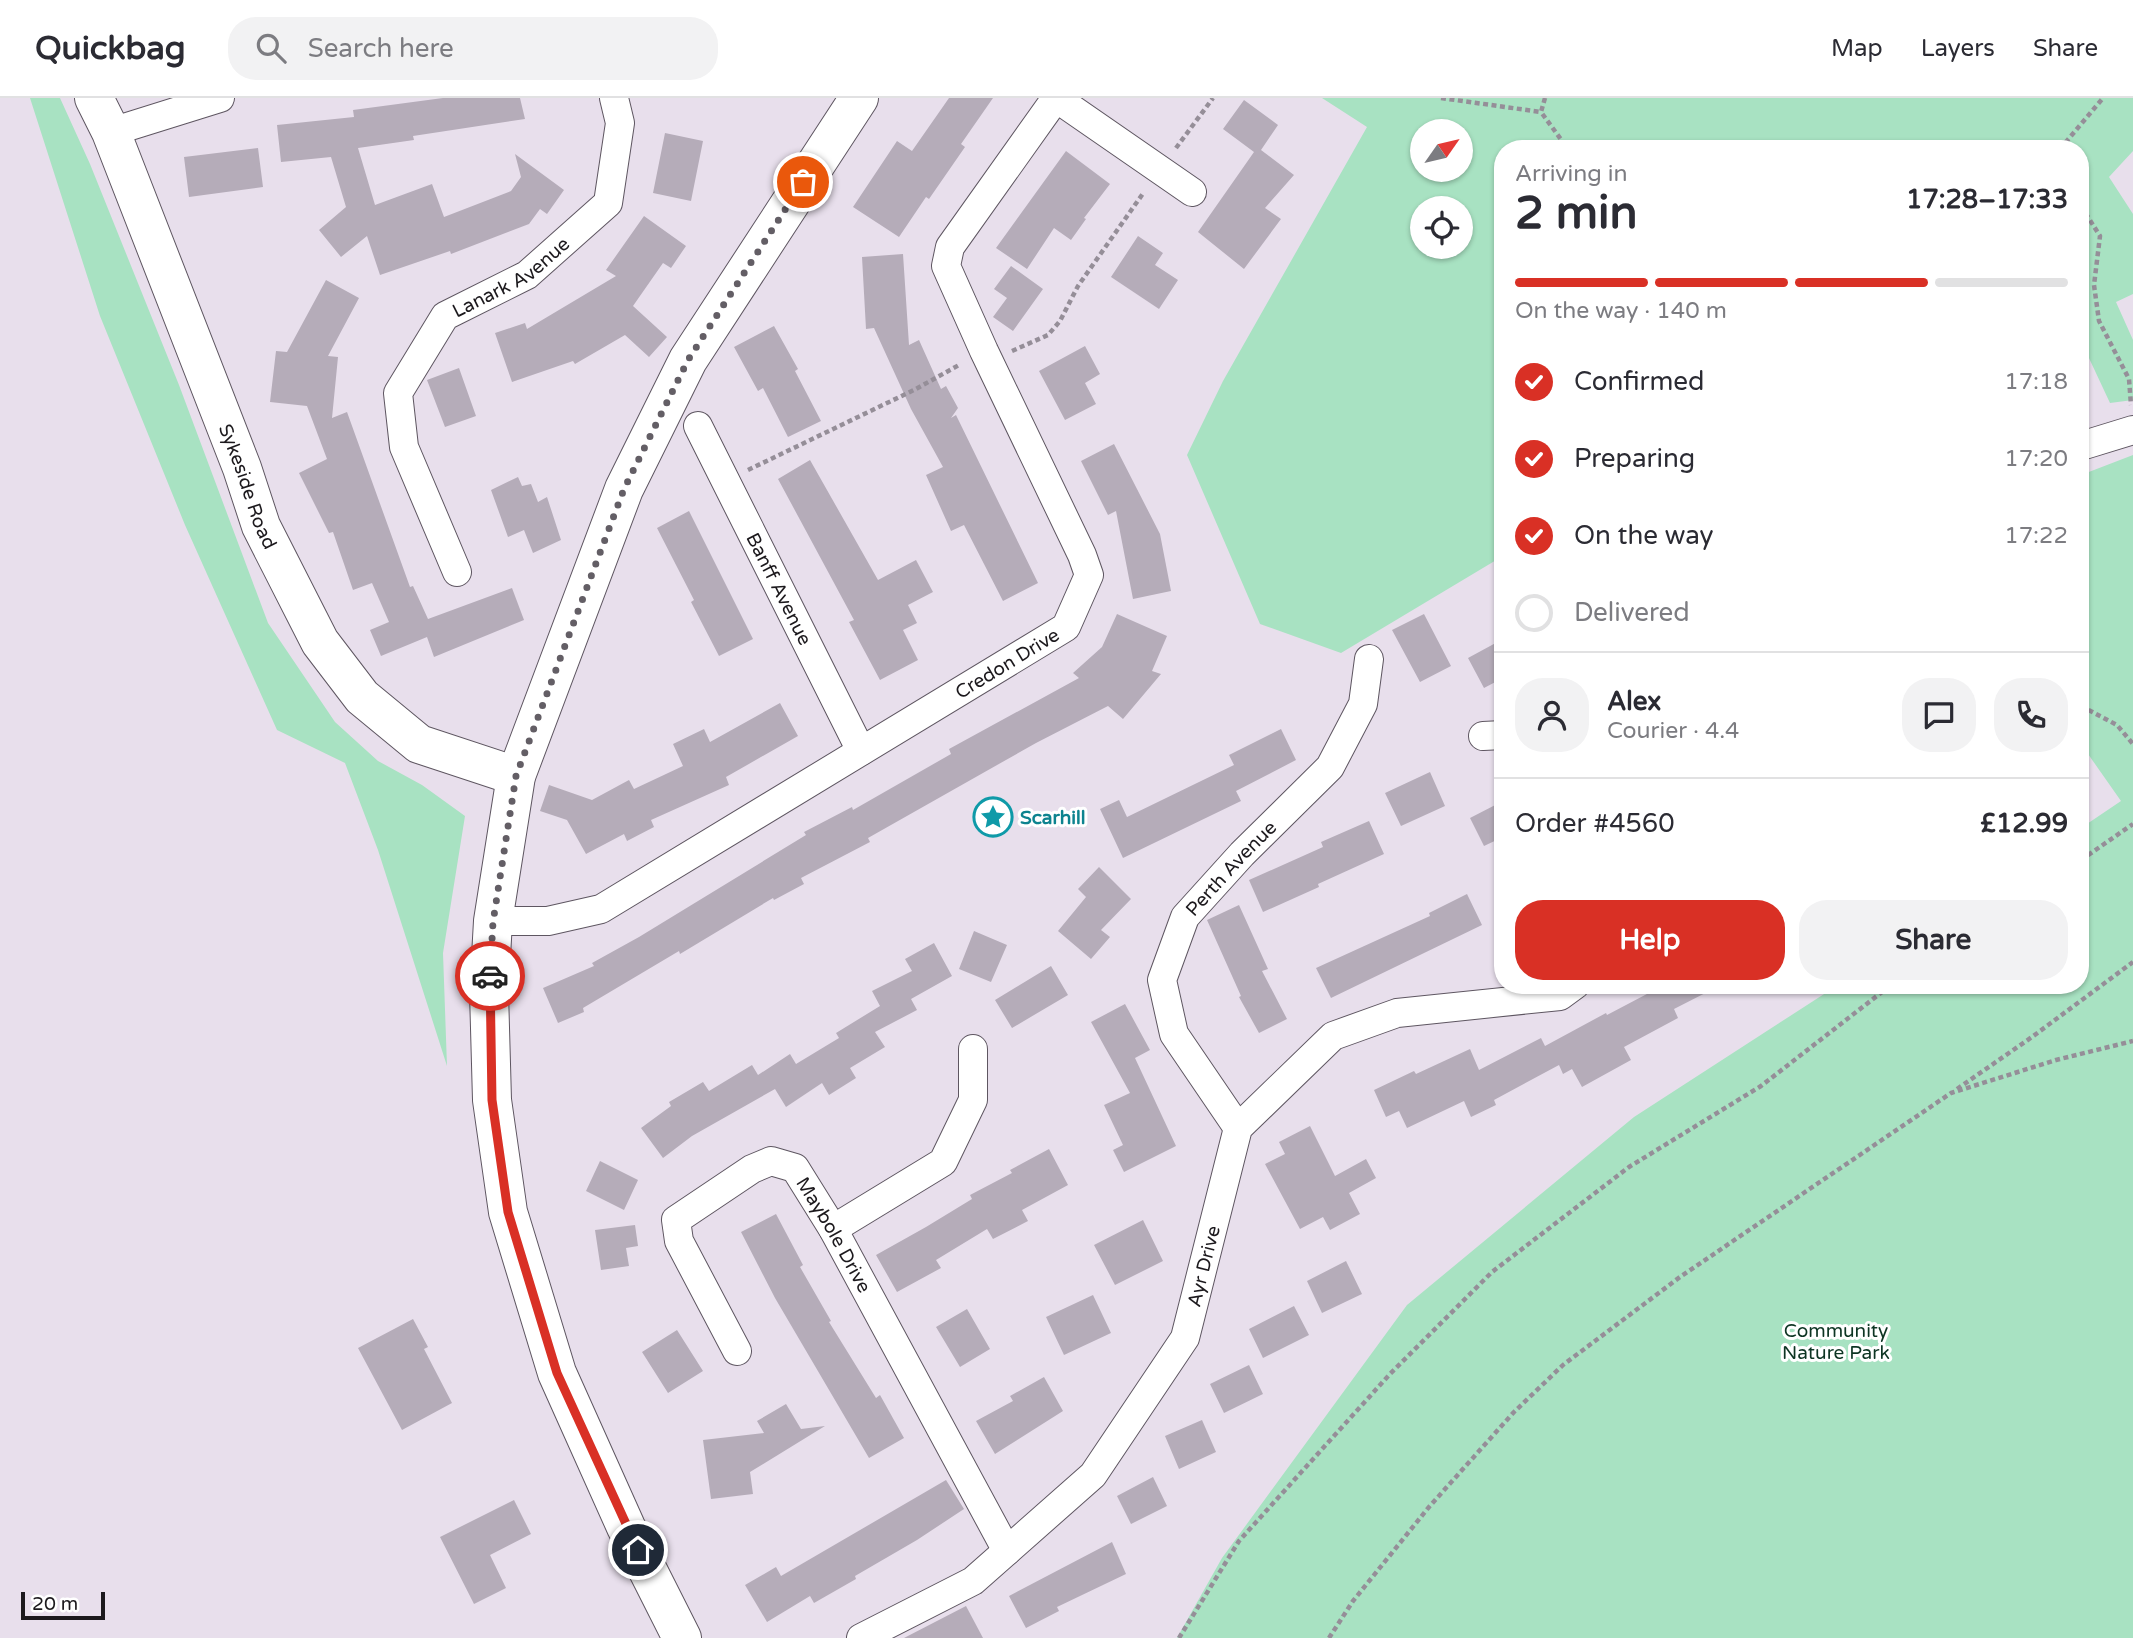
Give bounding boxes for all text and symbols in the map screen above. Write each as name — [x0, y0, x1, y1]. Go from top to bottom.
search box — [228, 17, 718, 80]
text: Quickbag — [35, 29, 186, 68]
icon: search — [252, 29, 290, 67]
text: Search here — [308, 33, 454, 64]
text: Map — [1831, 34, 1883, 63]
text: Layers — [1921, 34, 1995, 63]
text: Share — [2033, 34, 2098, 63]
north arrow — [1410, 119, 1474, 182]
map controls — [1410, 119, 1473, 259]
pin — [773, 152, 833, 212]
text: Arriving in — [1515, 160, 1628, 188]
icon: bag — [784, 163, 822, 201]
text: 17:28–17:33 — [1906, 184, 2068, 215]
text: 2 min — [1515, 186, 1638, 241]
button: locate — [1410, 196, 1473, 259]
street label: Lanark Avenue — [449, 233, 574, 323]
text: On the way · 140 m — [1515, 297, 1727, 325]
icon: check — [1515, 363, 1553, 401]
text: Confirmed — [1574, 366, 1704, 397]
text: 17:18 — [2004, 368, 2068, 396]
street label: Sykeside Road — [214, 421, 281, 553]
icon: check — [1515, 440, 1553, 478]
text: Preparing — [1574, 443, 1695, 474]
text: 17:20 — [2004, 445, 2068, 473]
icon: check — [1515, 517, 1553, 555]
text: On the way — [1574, 520, 1714, 551]
text: 17:22 — [2004, 522, 2068, 550]
street label: Banff Avenue — [741, 529, 816, 649]
text: Delivered — [1574, 597, 1690, 628]
street label: Credon Drive — [951, 624, 1063, 704]
button: person — [1515, 678, 1589, 752]
button: chat — [1902, 678, 1976, 752]
button: phone — [1994, 678, 2068, 752]
text: Alex — [1607, 686, 1661, 717]
text: Courier · 4.4 — [1607, 717, 1739, 745]
place icon: Scarhill — [972, 796, 1014, 838]
place label: Scarhill — [1020, 807, 1086, 829]
text: Order #4560 — [1515, 808, 1675, 839]
text: £12.99 — [1980, 808, 2068, 839]
street label: Perth Avenue — [1181, 817, 1281, 921]
button: Help — [1515, 900, 1785, 980]
button: Share — [1799, 900, 2068, 980]
courier — [455, 941, 525, 1011]
icon: car — [471, 957, 509, 995]
street label: Maybole Drive — [791, 1173, 875, 1297]
street label: Ayr Drive — [1183, 1223, 1225, 1309]
park label: Community Nature Park — [1782, 1320, 1890, 1364]
pin — [608, 1520, 668, 1580]
icon: home — [619, 1531, 657, 1569]
scale bar — [21, 1589, 105, 1621]
text: 20 m — [32, 1593, 78, 1615]

